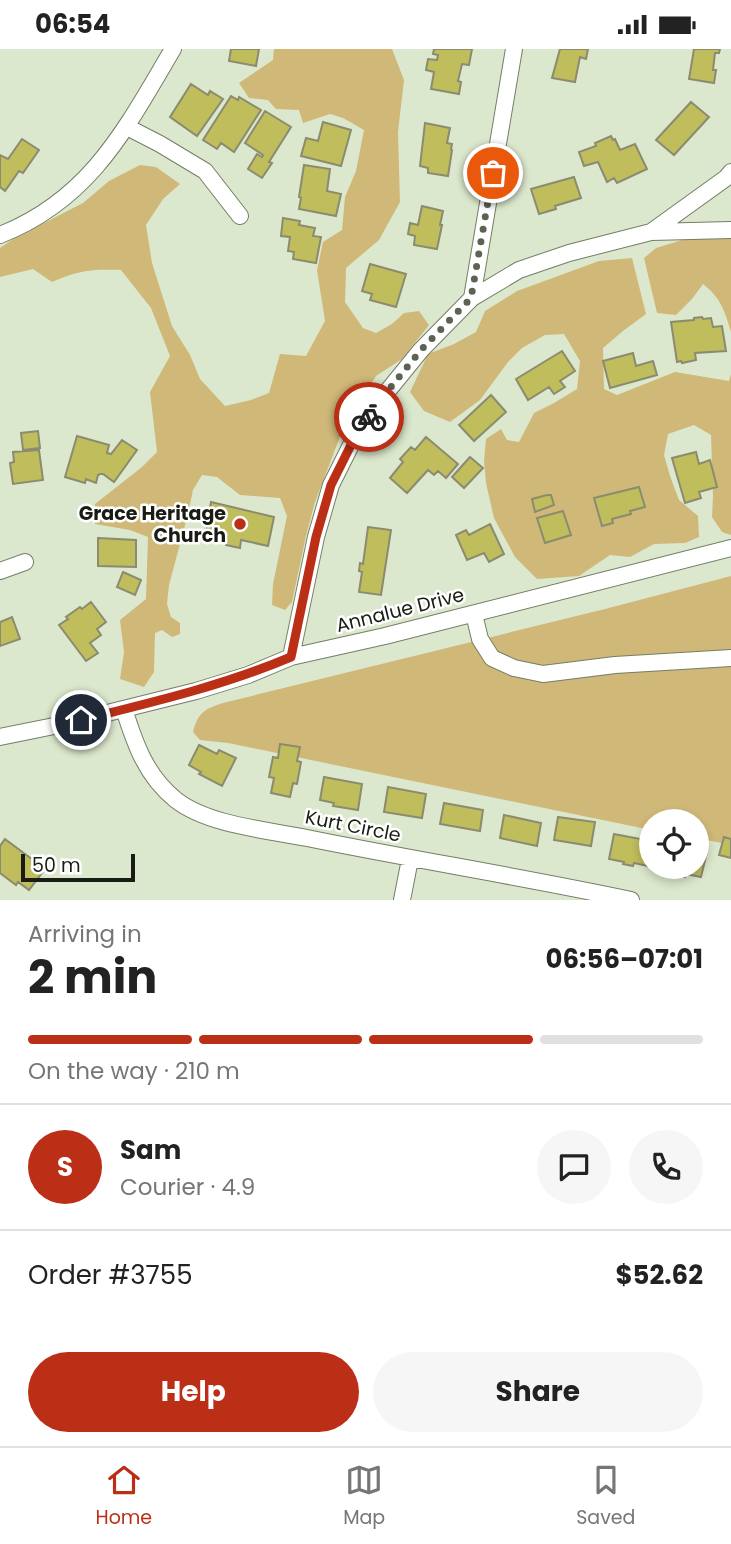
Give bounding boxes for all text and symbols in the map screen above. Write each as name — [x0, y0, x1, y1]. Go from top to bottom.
text: 06:54 — [35, 6, 110, 42]
pin — [463, 143, 523, 203]
icon: bag — [474, 154, 512, 192]
courier — [334, 382, 404, 452]
icon: bike — [350, 398, 388, 436]
place label: Grace Heritage Church — [79, 500, 226, 549]
marker: Grace Heritage Church — [232, 516, 248, 532]
street label: Annalue Drive — [333, 581, 467, 639]
pin — [51, 690, 111, 750]
icon: home — [62, 701, 100, 739]
street label: Kurt Circle — [303, 803, 403, 849]
map controls — [639, 809, 709, 879]
button: locate — [639, 809, 709, 879]
scale bar — [21, 851, 135, 883]
text: 50 m — [32, 852, 81, 879]
text: Arriving in — [28, 918, 142, 950]
text: 06:56–07:01 — [546, 941, 703, 977]
text: 2 min — [28, 945, 157, 1009]
text: On the way · 210 m — [28, 1055, 240, 1087]
button: chat — [537, 1130, 611, 1204]
button: phone — [629, 1130, 703, 1204]
text: Sam — [120, 1132, 181, 1168]
text: S — [57, 1149, 73, 1185]
text: Courier · 4.9 — [120, 1171, 255, 1203]
text: Order #3755 — [28, 1257, 192, 1293]
text: $52.62 — [615, 1257, 703, 1293]
button: Help — [28, 1352, 359, 1432]
button: Share — [373, 1352, 703, 1432]
tab: Home — [95, 1461, 152, 1532]
tab: Map — [343, 1461, 385, 1532]
tab: Saved — [576, 1461, 635, 1532]

